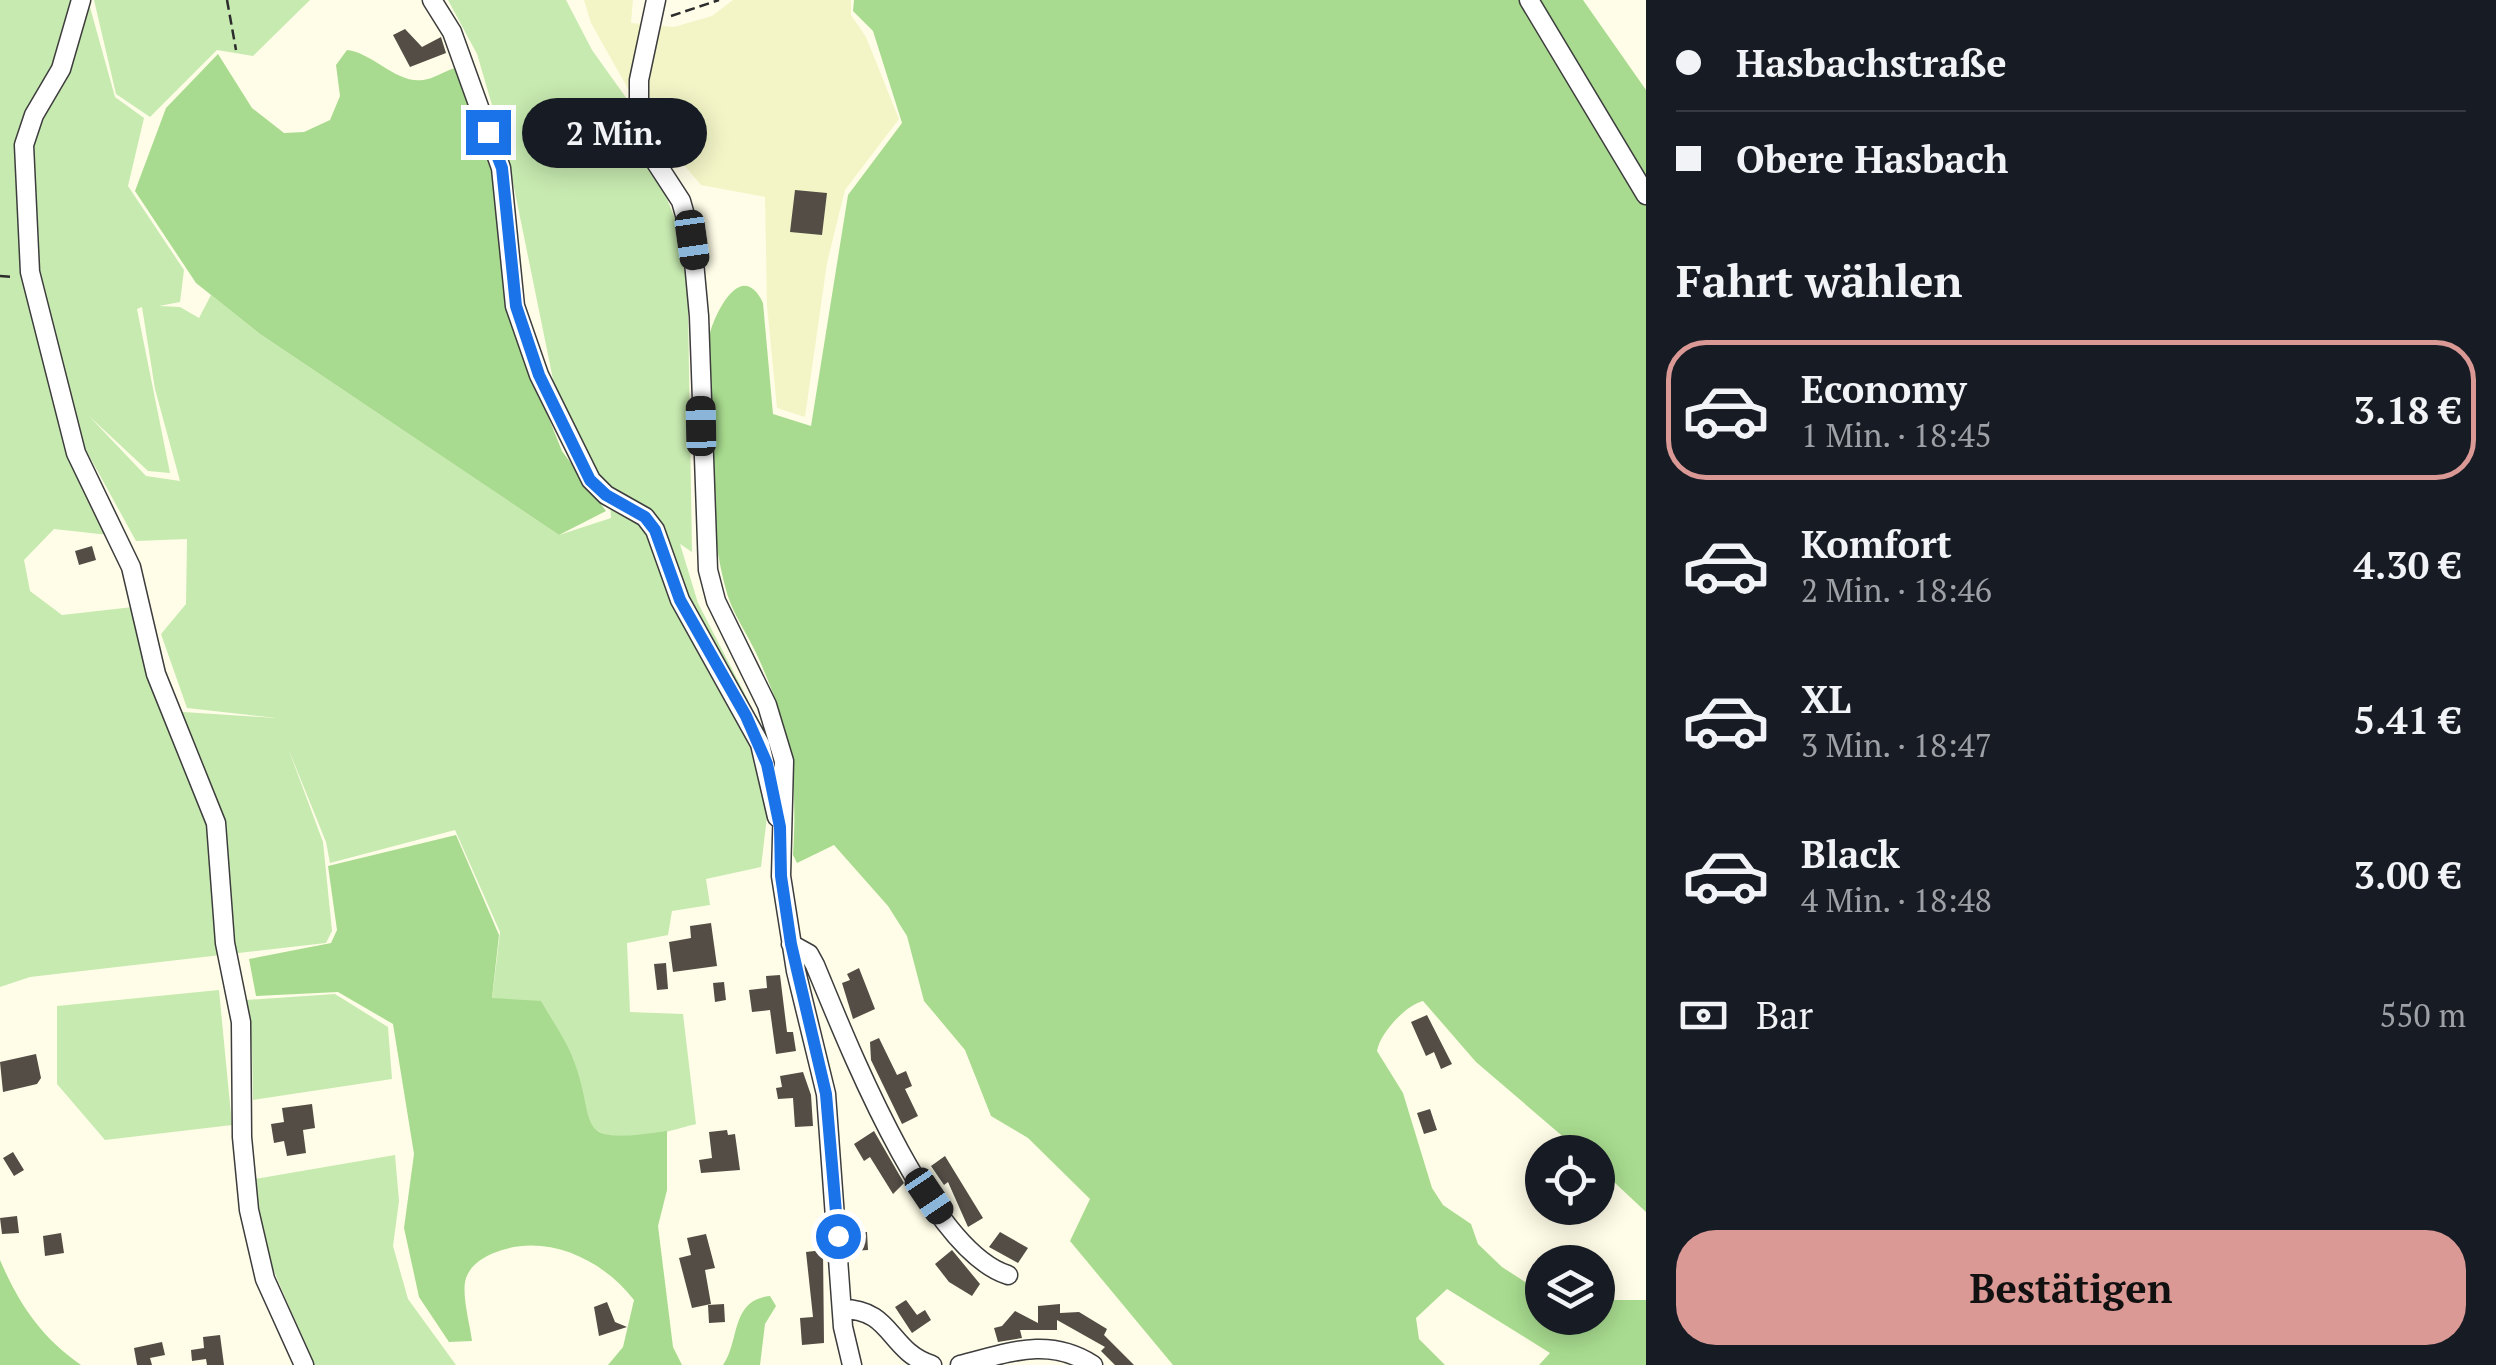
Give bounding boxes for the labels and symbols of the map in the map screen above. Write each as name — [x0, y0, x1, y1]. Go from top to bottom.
callout: 2 Min. — [523, 97, 708, 167]
route end — [466, 110, 511, 155]
car — [673, 208, 711, 272]
car — [685, 396, 717, 456]
car — [900, 1163, 958, 1229]
route start — [816, 1214, 861, 1259]

